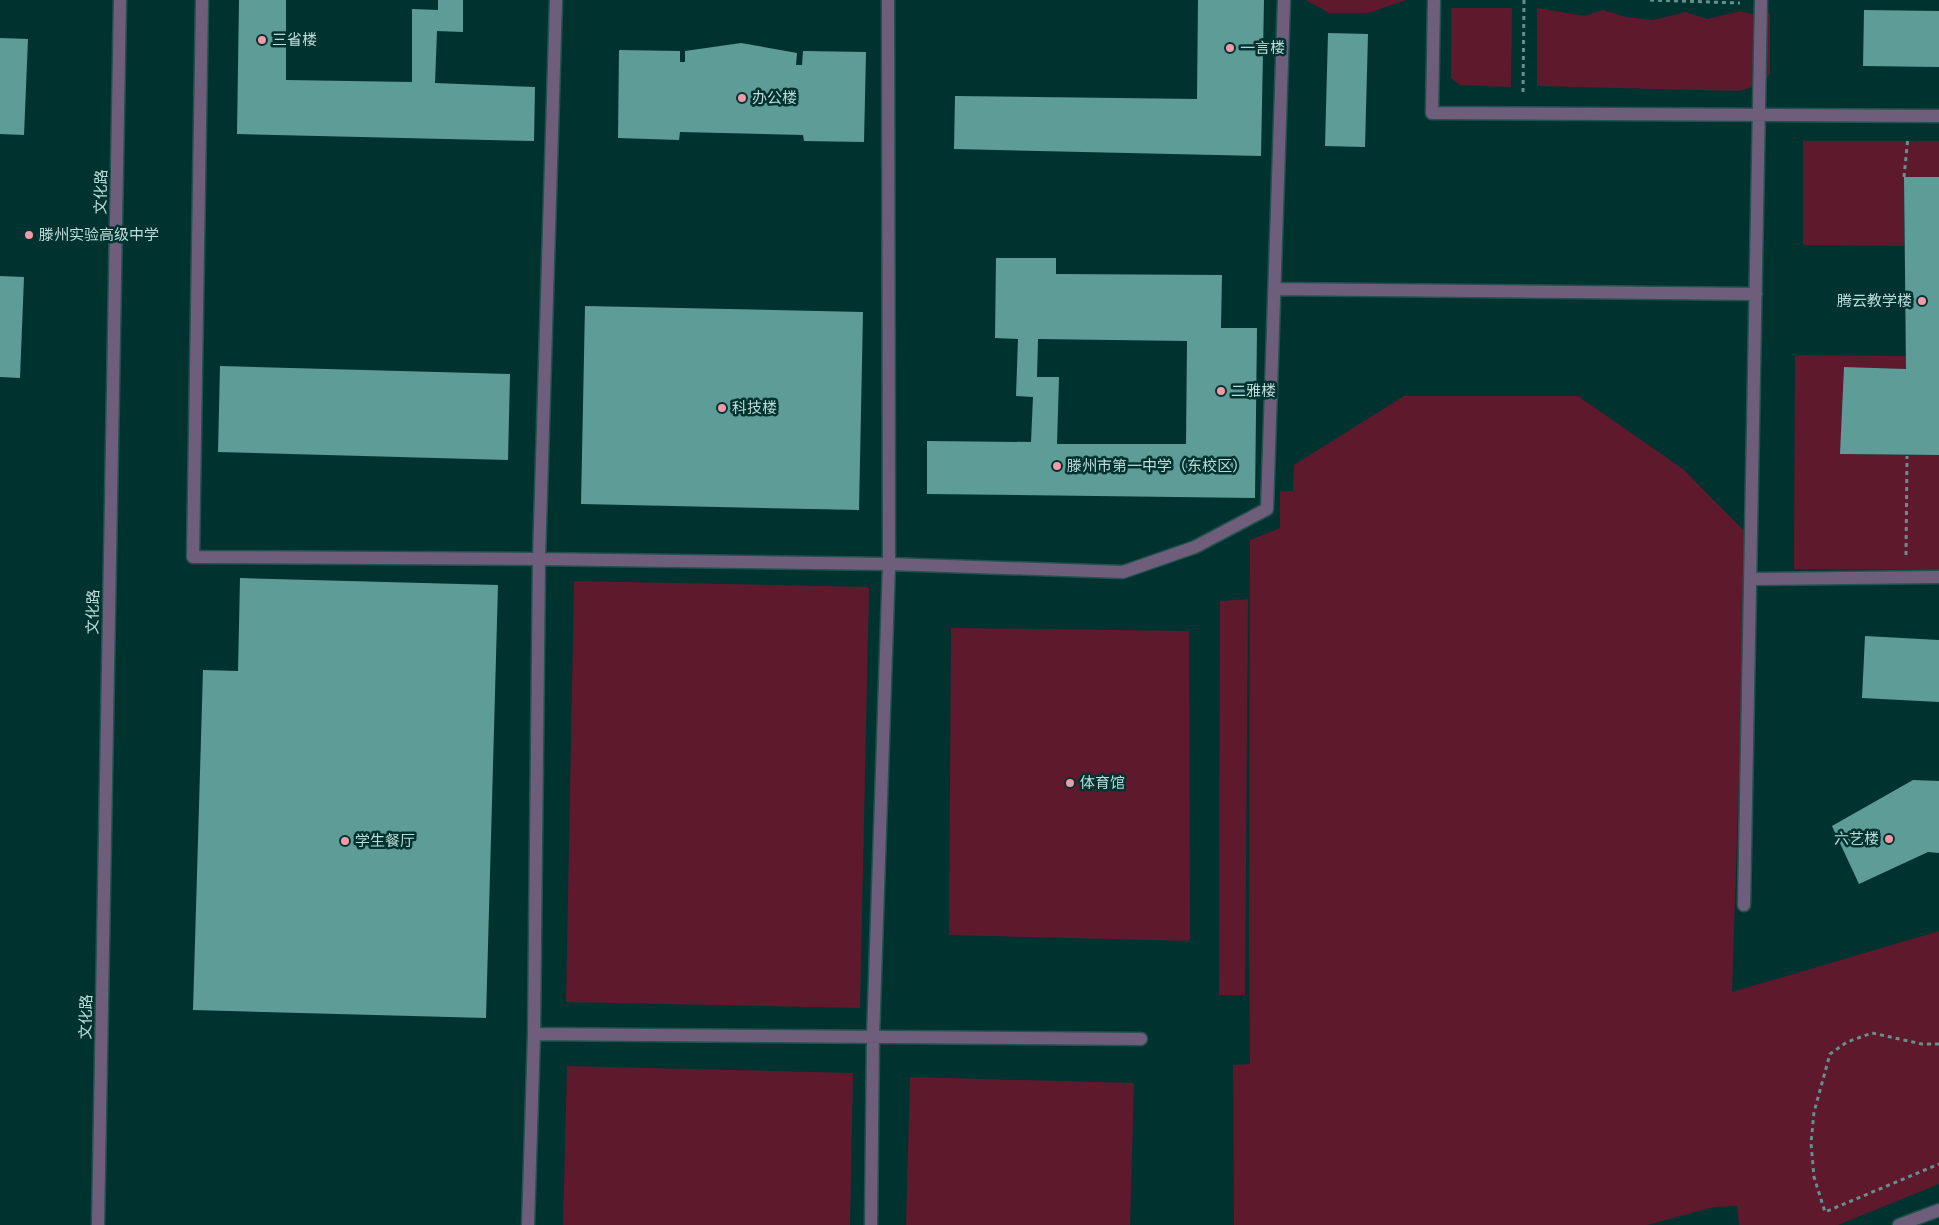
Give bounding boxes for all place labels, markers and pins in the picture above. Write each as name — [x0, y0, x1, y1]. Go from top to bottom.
place label: 三省楼 — [272, 32, 317, 48]
marker: 三省楼 — [256, 34, 268, 46]
place label: 一言楼 — [1240, 40, 1285, 56]
marker: 一言楼 — [1224, 42, 1236, 54]
place label: 办公楼 — [752, 90, 797, 106]
marker: 办公楼 — [736, 92, 748, 104]
place label: 滕州实验高级中学 — [39, 226, 159, 243]
marker: 滕州实验高级中学 — [23, 229, 35, 241]
place label: 腾云教学楼 — [1837, 293, 1912, 309]
marker: 腾云教学楼 — [1916, 295, 1928, 307]
place label: 二雅楼 — [1231, 383, 1276, 399]
marker: 二雅楼 — [1215, 385, 1227, 397]
place label: 科技楼 — [732, 400, 777, 416]
marker: 科技楼 — [716, 402, 728, 414]
place label: 滕州市第一中学（东校区） — [1067, 457, 1247, 474]
marker: 滕州市第一中学（东校区） — [1051, 460, 1063, 472]
place label: 体育馆 — [1080, 775, 1125, 791]
marker: 体育馆 — [1064, 777, 1076, 789]
place label: 六艺楼 — [1834, 831, 1879, 847]
place label: 学生餐厅 — [355, 833, 415, 849]
marker: 六艺楼 — [1883, 833, 1895, 845]
marker: 学生餐厅 — [339, 835, 351, 847]

